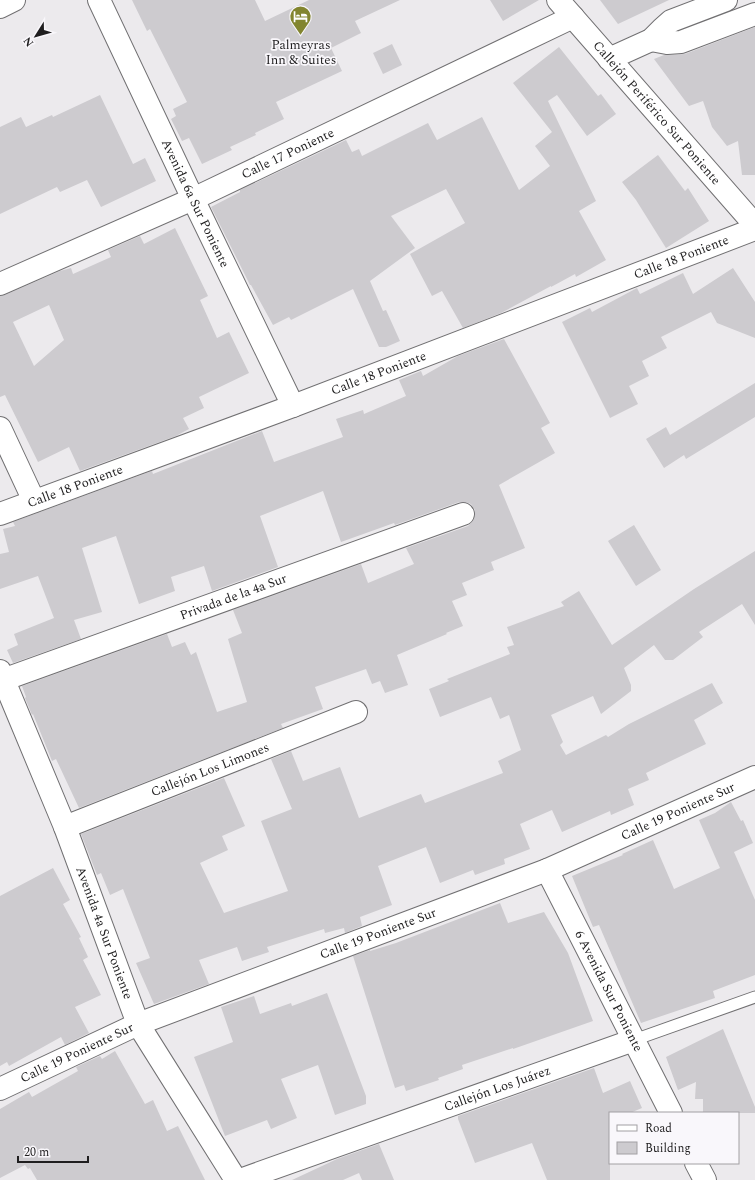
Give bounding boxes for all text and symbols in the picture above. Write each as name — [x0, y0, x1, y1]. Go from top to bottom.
hotel icon: Palmeyras Inn & Suites — [288, 4, 314, 37]
north arrow — [16, 16, 56, 56]
text: N — [19, 33, 38, 50]
place label: Palmeyras Inn & Suites — [266, 35, 336, 70]
street label: Callejón Periférico Sur Poniente — [588, 36, 726, 189]
street label: Calle 17 Poniente — [238, 123, 338, 184]
street label: Avenida 6a Sur Poniente — [156, 136, 235, 271]
street label: Calle 18 Poniente — [631, 230, 732, 285]
street label: Calle 18 Poniente — [328, 346, 429, 401]
street label: Calle 18 Poniente — [24, 460, 126, 513]
street label: Privada de la 4a Sur — [177, 568, 290, 625]
street label: Callejón Los Limones — [148, 737, 272, 802]
street label: Calle 19 Poniente Sur — [618, 777, 738, 846]
street label: Avenida 4a Sur Poniente — [70, 864, 138, 1002]
street label: Calle 19 Poniente Sur — [317, 903, 439, 965]
street label: 6 Avenida Sur Poniente — [569, 927, 648, 1055]
street label: Calle 19 Poniente Sur — [17, 1017, 137, 1088]
street label: Callejón Los Juárez — [441, 1060, 553, 1117]
legend — [609, 1112, 739, 1164]
text: Road — [645, 1119, 672, 1138]
scale bar — [18, 1138, 88, 1164]
text: Building — [645, 1139, 691, 1158]
text: 20 m — [24, 1143, 49, 1162]

